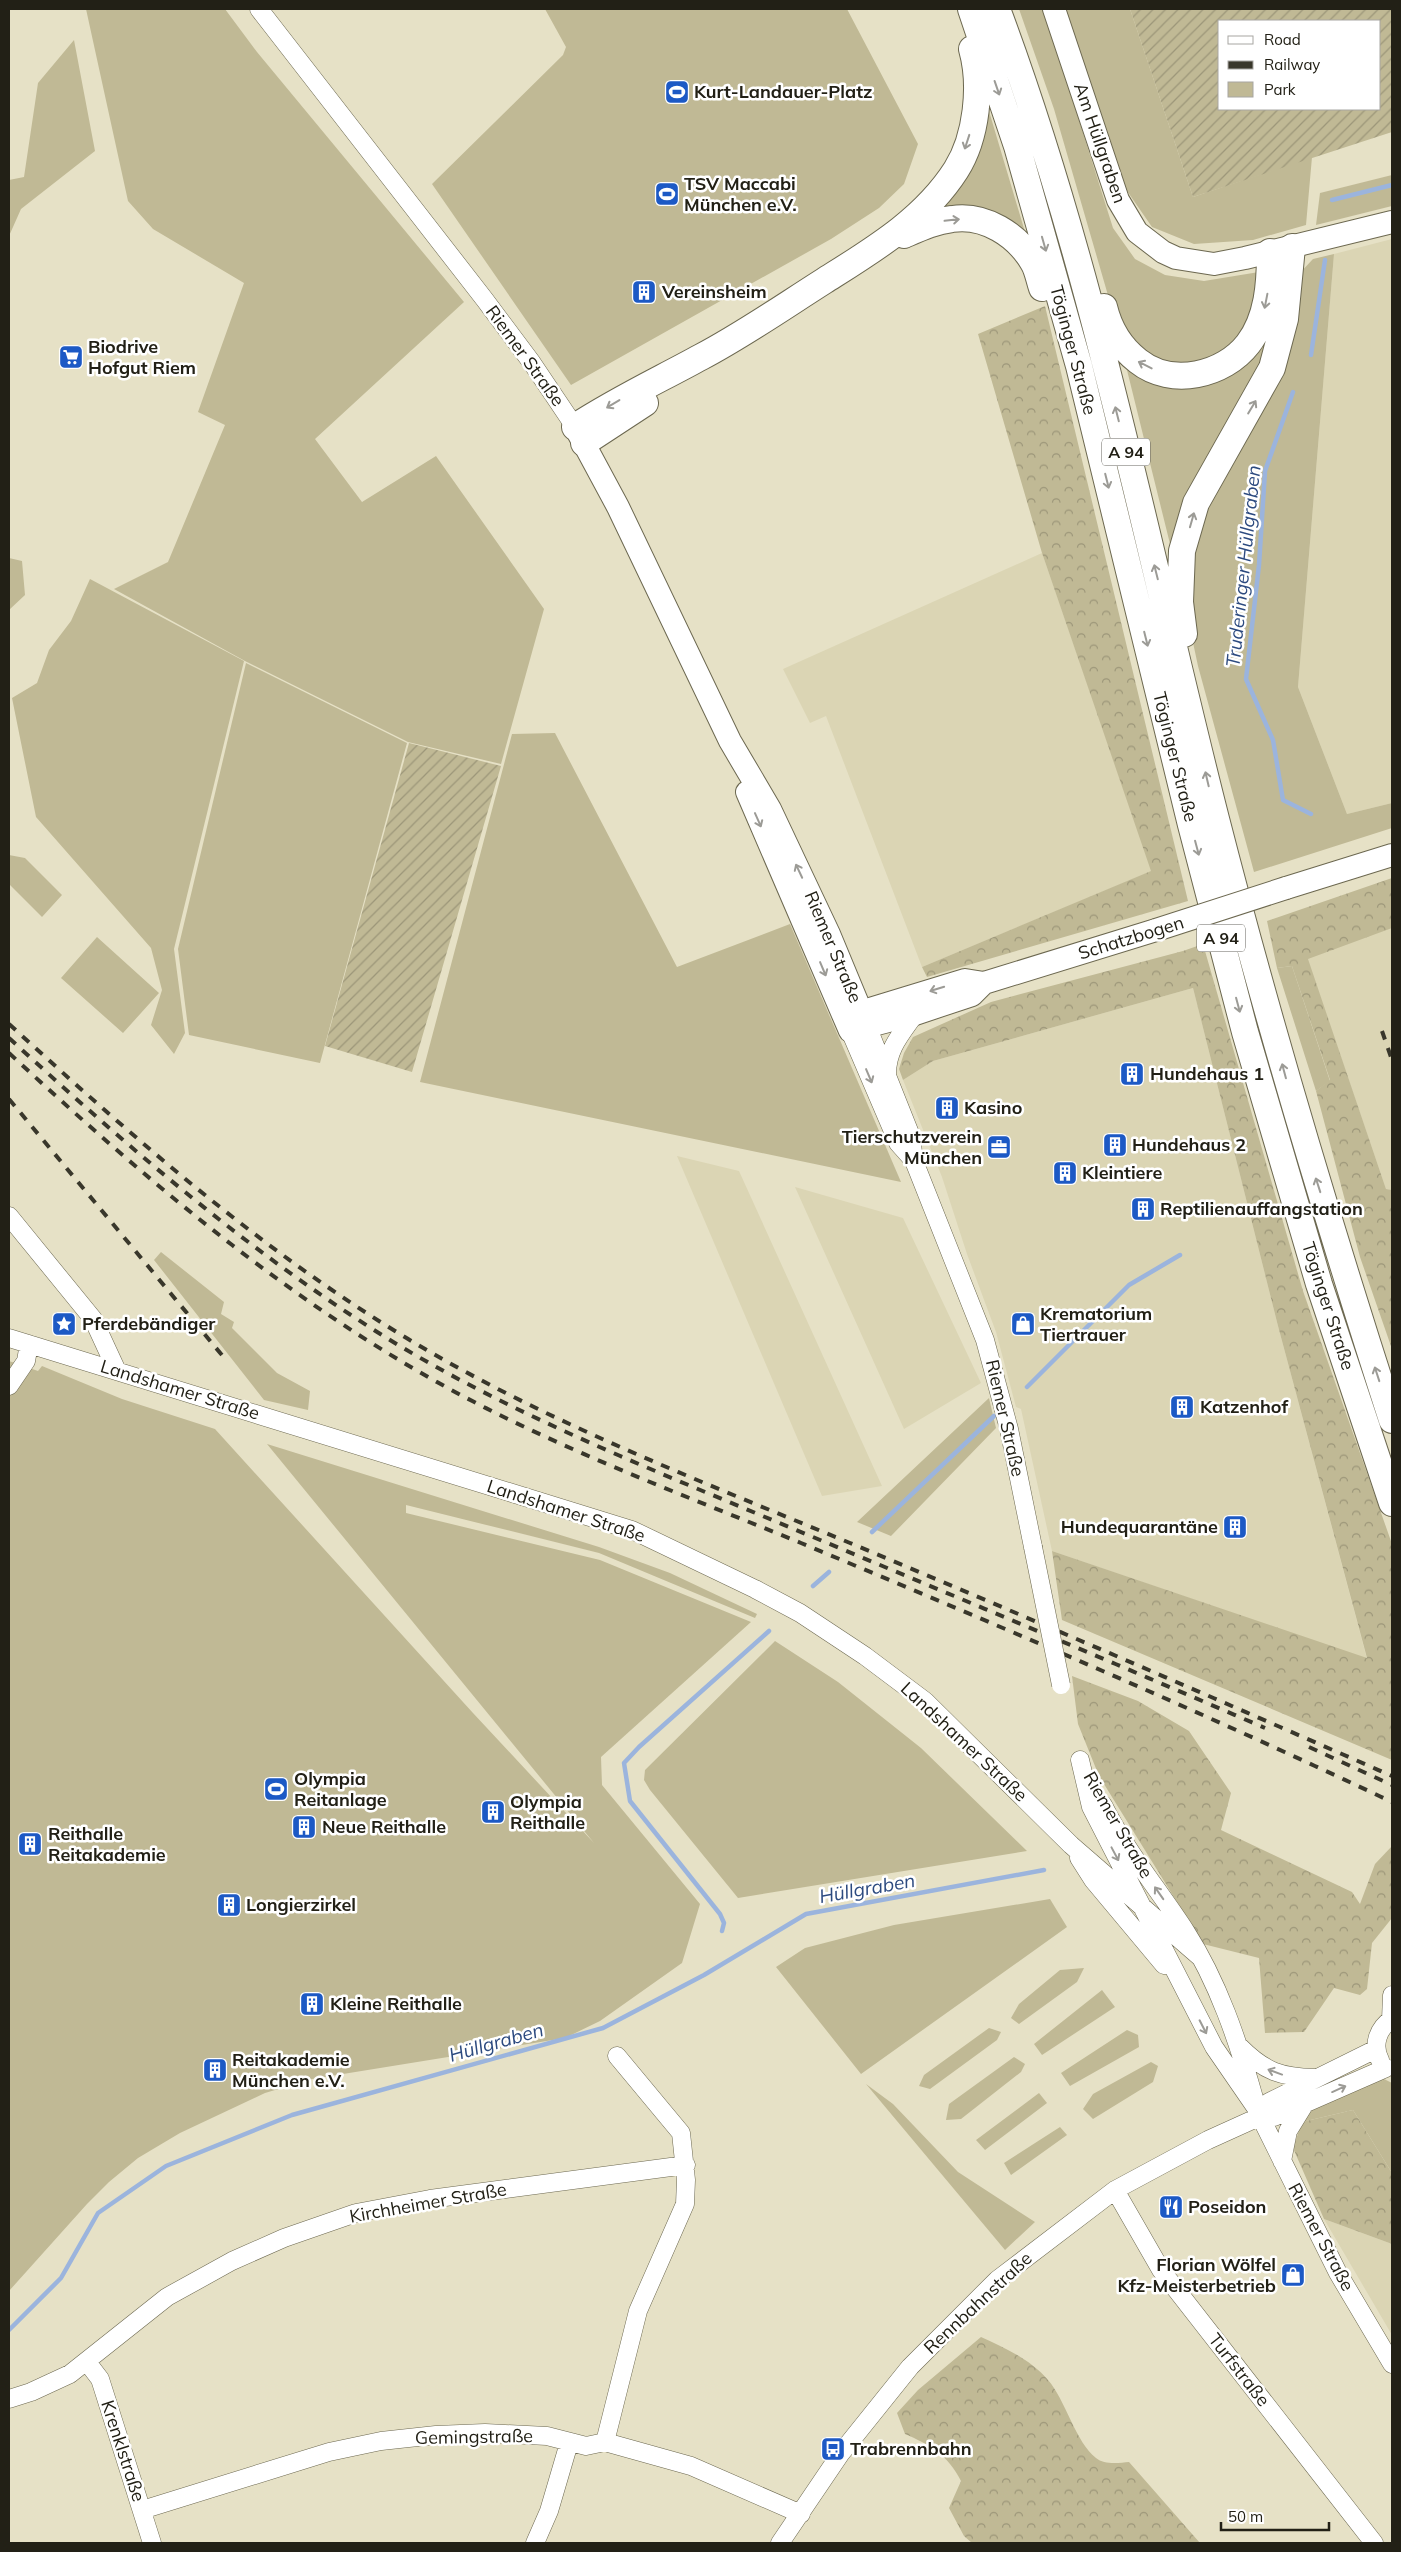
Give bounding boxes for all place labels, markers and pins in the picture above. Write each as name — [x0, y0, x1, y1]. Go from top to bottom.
sports icon: Kurt-Landauer-Platz — [664, 79, 690, 105]
place label: Kurt-Landauer-Platz — [694, 80, 873, 103]
place label: TSV Maccabi München e.V. — [684, 172, 797, 216]
sports icon: TSV Maccabi München e.V. — [654, 181, 680, 207]
building icon: Vereinsheim — [631, 279, 657, 305]
place label: Vereinsheim — [661, 280, 767, 303]
place label: Biodrive Hofgut Riem — [88, 335, 196, 379]
supermarket icon: Biodrive Hofgut Riem — [58, 344, 84, 370]
building icon: Hundehaus 1 — [1119, 1061, 1145, 1087]
place label: Hundehaus 1 — [1150, 1062, 1264, 1085]
building icon: Kasino — [934, 1095, 960, 1121]
place label: Kasino — [964, 1096, 1022, 1119]
place label: Tierschutzverein München — [842, 1125, 982, 1169]
building icon: Hundehaus 2 — [1102, 1132, 1128, 1158]
place label: Hundehaus 2 — [1132, 1133, 1246, 1156]
office icon: Tierschutzverein München — [986, 1134, 1012, 1160]
building icon: Kleintiere — [1052, 1160, 1078, 1186]
place label: Kleintiere — [1082, 1161, 1162, 1184]
building icon: Reptilienauffangstation — [1130, 1196, 1156, 1222]
place label: Reptilienauffangstation — [1160, 1197, 1363, 1220]
place label: Krematorium Tiertrauer — [1040, 1302, 1152, 1346]
place icon: Pferdebändiger — [51, 1311, 77, 1337]
shop icon: Krematorium Tiertrauer — [1010, 1311, 1036, 1337]
place label: Pferdebändiger — [82, 1312, 216, 1335]
building icon: Katzenhof — [1169, 1394, 1195, 1420]
place label: Katzenhof — [1200, 1395, 1288, 1418]
building icon: Hundequarantäne — [1222, 1514, 1248, 1540]
place label: Hundequarantäne — [1061, 1515, 1218, 1538]
place label: Olympia Reitanlage — [294, 1767, 387, 1811]
sports icon: Olympia Reitanlage — [263, 1776, 289, 1802]
place label: Olympia Reithalle — [510, 1790, 585, 1834]
building icon: Olympia Reithalle — [480, 1799, 506, 1825]
building icon: Neue Reithalle — [291, 1814, 317, 1840]
place label: Neue Reithalle — [322, 1815, 446, 1838]
place label: Reithalle Reitakademie — [48, 1822, 166, 1866]
building icon: Reithalle Reitakademie — [17, 1831, 43, 1857]
building icon: Longierzirkel — [216, 1892, 242, 1918]
place label: Longierzirkel — [246, 1893, 356, 1916]
building icon: Kleine Reithalle — [299, 1991, 325, 2017]
place label: Kleine Reithalle — [330, 1992, 462, 2015]
place label: Reitakademie München e.V. — [232, 2048, 350, 2092]
building icon: Reitakademie München e.V. — [202, 2057, 228, 2083]
restaurant icon: Poseidon — [1158, 2194, 1184, 2220]
place label: Poseidon — [1188, 2195, 1266, 2218]
place label: Florian Wölfel Kfz-Meisterbetrieb — [1118, 2253, 1276, 2297]
shop icon: Florian Wölfel Kfz-Meisterbetrieb — [1280, 2262, 1306, 2288]
bus stop icon: Trabrennbahn — [820, 2436, 846, 2462]
place label: Trabrennbahn — [850, 2437, 972, 2460]

